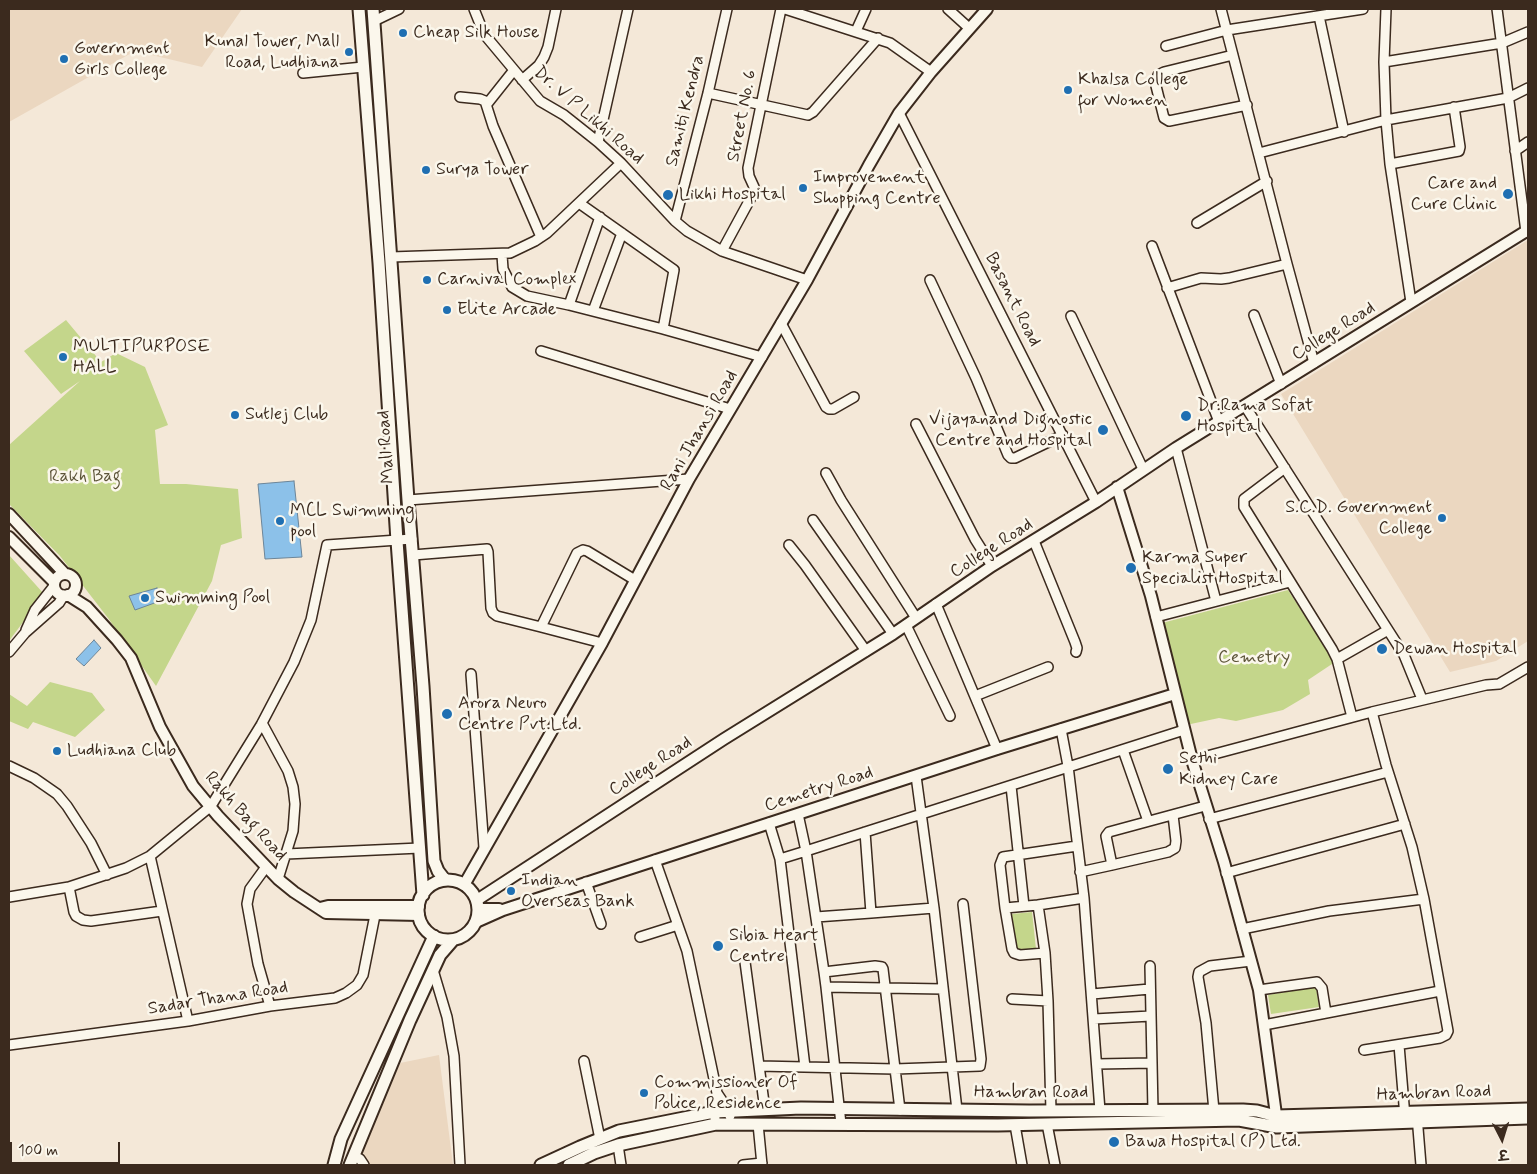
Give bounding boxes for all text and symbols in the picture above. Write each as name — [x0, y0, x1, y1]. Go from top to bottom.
place label: Cheap Silk House — [413, 22, 540, 44]
marker: Cheap Silk House — [397, 27, 409, 39]
place label: Kunal Tower, Mall Road, Ludhiana — [205, 31, 339, 74]
place label: Government Girls College — [74, 38, 169, 80]
marker: Kunal Tower, Mall Road, Ludhiana — [343, 46, 355, 58]
marker: Government Girls College — [58, 53, 70, 65]
street label: Samiti Kendra — [662, 53, 710, 169]
street label: Dr. V P Likhi Road — [528, 62, 648, 170]
street label: Street No. 6 — [723, 68, 763, 164]
place label: Khalsa College for Women — [1078, 69, 1188, 112]
marker: Khalsa College for Women — [1062, 84, 1074, 96]
place label: Surya Tower — [436, 159, 529, 181]
marker: Surya Tower — [420, 164, 432, 176]
place label: Improvement Shopping Centre — [813, 167, 941, 210]
place label: Care and Cure Clinic — [1410, 173, 1497, 215]
marker: Improvement Shopping Centre — [797, 182, 809, 194]
place label: Likhi Hospital — [679, 184, 786, 206]
marker: Care and Cure Clinic — [1501, 187, 1515, 201]
marker: Likhi Hospital — [661, 188, 675, 202]
street label: Basant Road — [979, 249, 1045, 351]
place label: Carnival Complex — [437, 269, 576, 291]
marker: Carnival Complex — [421, 274, 433, 286]
street label: College Road — [1288, 298, 1380, 366]
place label: Elite Arcade — [457, 299, 556, 321]
marker: Elite Arcade — [441, 304, 453, 316]
place label: MULTIPURPOSE HALL — [73, 336, 210, 378]
marker: MULTIPURPOSE HALL — [57, 351, 69, 363]
street label: Rani Jhansi Road — [657, 367, 743, 495]
place label: Dr.Rama Sofat Hospital — [1197, 395, 1313, 438]
place label: Sutlej Club — [245, 404, 328, 426]
marker: Sutlej Club — [229, 409, 241, 421]
street label: Mall Road — [374, 409, 400, 485]
place label: Vijayanand Dignostic Centre and Hospital — [929, 409, 1092, 452]
marker: Dr.Rama Sofat Hospital — [1179, 409, 1193, 423]
marker: Vijayanand Dignostic Centre and Hospital — [1096, 423, 1110, 437]
park label: Rakh Bag — [49, 466, 121, 488]
place label: S.C.D. Government College — [1285, 497, 1432, 540]
place label: MCL Swimming pool — [290, 500, 415, 542]
marker: S.C.D. Government College — [1436, 512, 1448, 524]
street label: College Road — [947, 514, 1037, 584]
marker: MCL Swimming pool — [274, 515, 286, 527]
place label: Karma Super Specialist Hospital — [1142, 547, 1283, 590]
marker: Karma Super Specialist Hospital — [1124, 561, 1138, 575]
place label: Swimming Pool — [155, 587, 270, 609]
marker: Swimming Pool — [139, 592, 151, 604]
place label: Dewan Hospital — [1393, 638, 1517, 660]
marker: Dewan Hospital — [1375, 642, 1389, 656]
park label: Cemetry — [1218, 647, 1290, 669]
place label: Arora Neuro Centre Pvt.Ltd. — [458, 693, 581, 736]
marker: Arora Neuro Centre Pvt.Ltd. — [440, 707, 454, 721]
street label: College Road — [606, 732, 696, 802]
place label: Ludhiana Club — [67, 740, 176, 762]
marker: Ludhiana Club — [51, 745, 63, 757]
place label: Sethi Kidney Care — [1179, 748, 1278, 791]
street label: Cemetry Road — [762, 762, 876, 818]
marker: Sethi Kidney Care — [1161, 762, 1175, 776]
street label: Rakh Bag Road — [199, 768, 291, 866]
place label: Indian Overseas Bank — [521, 870, 634, 912]
marker: Indian Overseas Bank — [505, 885, 517, 897]
place label: Sibia Heart Centre — [729, 925, 819, 968]
marker: Sibia Heart Centre — [711, 939, 725, 953]
street label: Sadar Thana Road — [147, 977, 289, 1021]
place label: Commissioner Of Police, Residence — [654, 1072, 797, 1114]
street label: Hambran Road — [1376, 1081, 1492, 1107]
street label: Hambran Road — [974, 1082, 1088, 1104]
marker: Commissioner Of Police, Residence — [638, 1087, 650, 1099]
north arrow — [1477, 1114, 1527, 1164]
place label: Bawa Hospital (P) Ltd. — [1125, 1131, 1301, 1153]
scale bar — [12, 1132, 122, 1164]
marker: Bawa Hospital (P) Ltd. — [1107, 1135, 1121, 1149]
text: 100 m — [18, 1141, 58, 1161]
text: उ — [1498, 1145, 1509, 1163]

